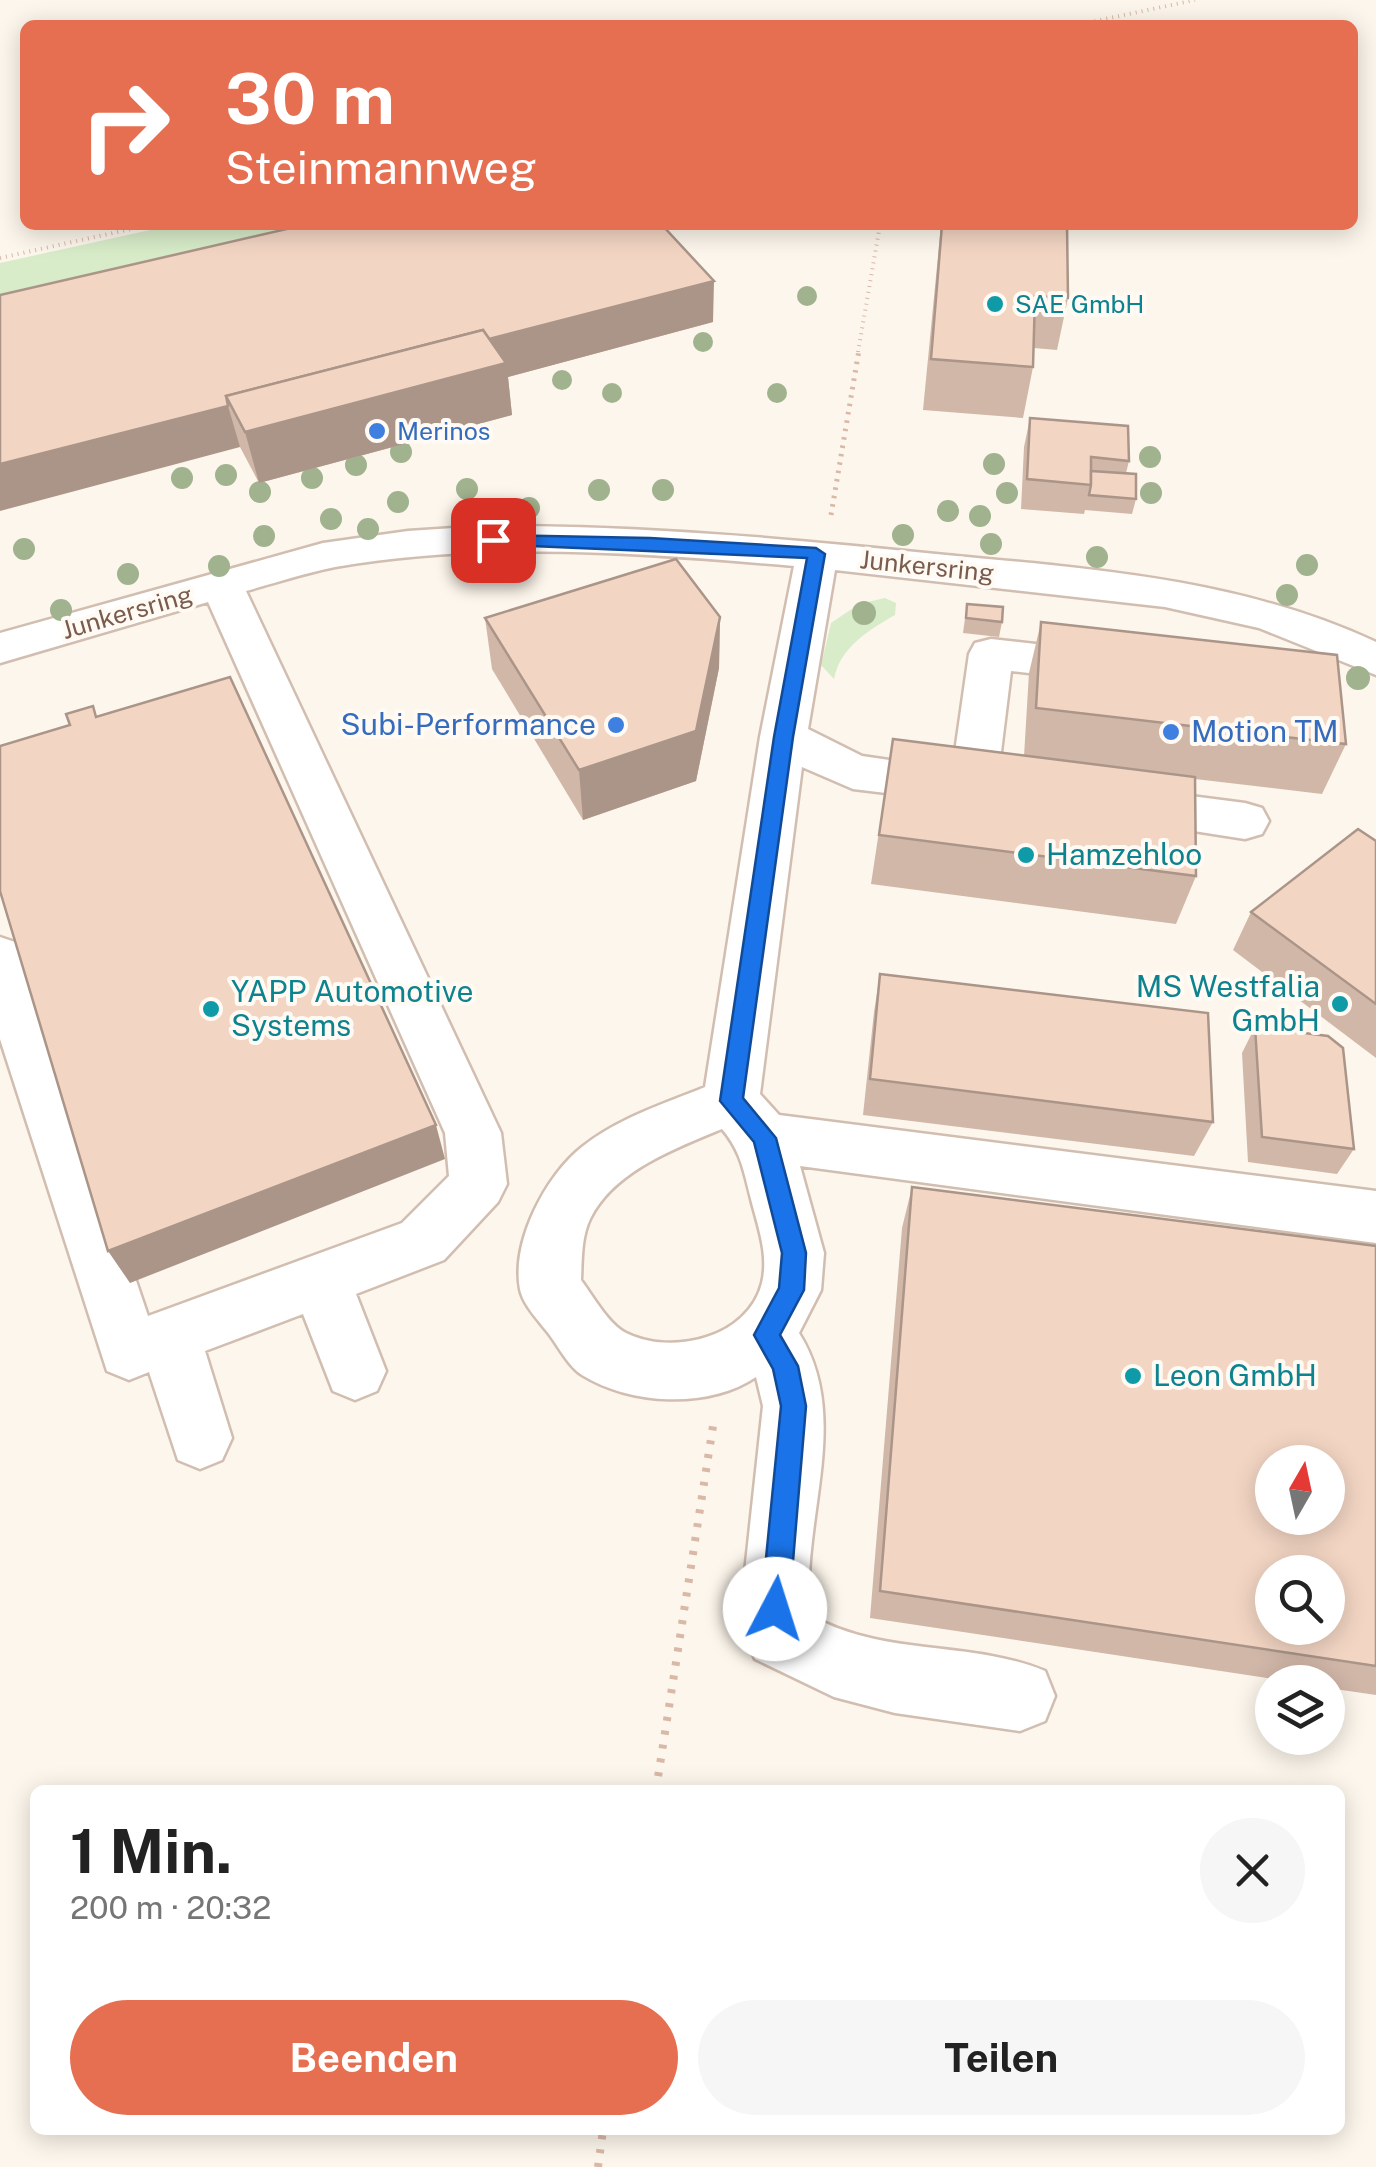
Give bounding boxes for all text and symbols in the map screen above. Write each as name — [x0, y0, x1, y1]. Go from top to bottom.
text: 30 m — [225, 57, 395, 140]
icon: right — [60, 60, 190, 190]
text: Steinmannweg — [225, 141, 537, 194]
place label: SAE GmbH — [1015, 289, 1145, 319]
marker: SAE GmbH — [984, 293, 1006, 315]
place label: Merinos — [397, 416, 490, 446]
marker: Merinos — [366, 420, 388, 442]
pin — [451, 498, 536, 583]
icon: arrive — [466, 513, 521, 568]
street label: Junkersring — [858, 544, 996, 588]
street label: Junkersring — [58, 579, 196, 645]
place label: Subi-Performance — [340, 706, 596, 742]
place label: Motion TM — [1191, 713, 1339, 749]
marker: Subi-Performance — [605, 714, 627, 736]
marker: Motion TM — [1160, 721, 1182, 743]
place label: Hamzehloo — [1046, 836, 1202, 872]
marker: Hamzehloo — [1015, 844, 1037, 866]
place label: MS Westfalia GmbH — [1136, 968, 1320, 1038]
place label: YAPP Automotive Systems — [231, 973, 474, 1043]
marker: MS Westfalia GmbH — [1329, 993, 1351, 1015]
marker: YAPP Automotive Systems — [200, 998, 222, 1020]
place label: Leon GmbH — [1153, 1357, 1317, 1393]
marker: Leon GmbH — [1122, 1365, 1144, 1387]
north arrow — [1255, 1445, 1345, 1535]
map controls — [1255, 1445, 1345, 1755]
button: search — [1255, 1555, 1345, 1645]
position arrow — [723, 1557, 827, 1661]
button: layers — [1255, 1665, 1345, 1755]
text: 1 Min. — [70, 1816, 232, 1887]
button: close — [1200, 1818, 1305, 1923]
text: 200 m · 20:32 — [70, 1889, 271, 1926]
button: Beenden — [70, 2000, 678, 2115]
button: Teilen — [698, 2000, 1305, 2115]

